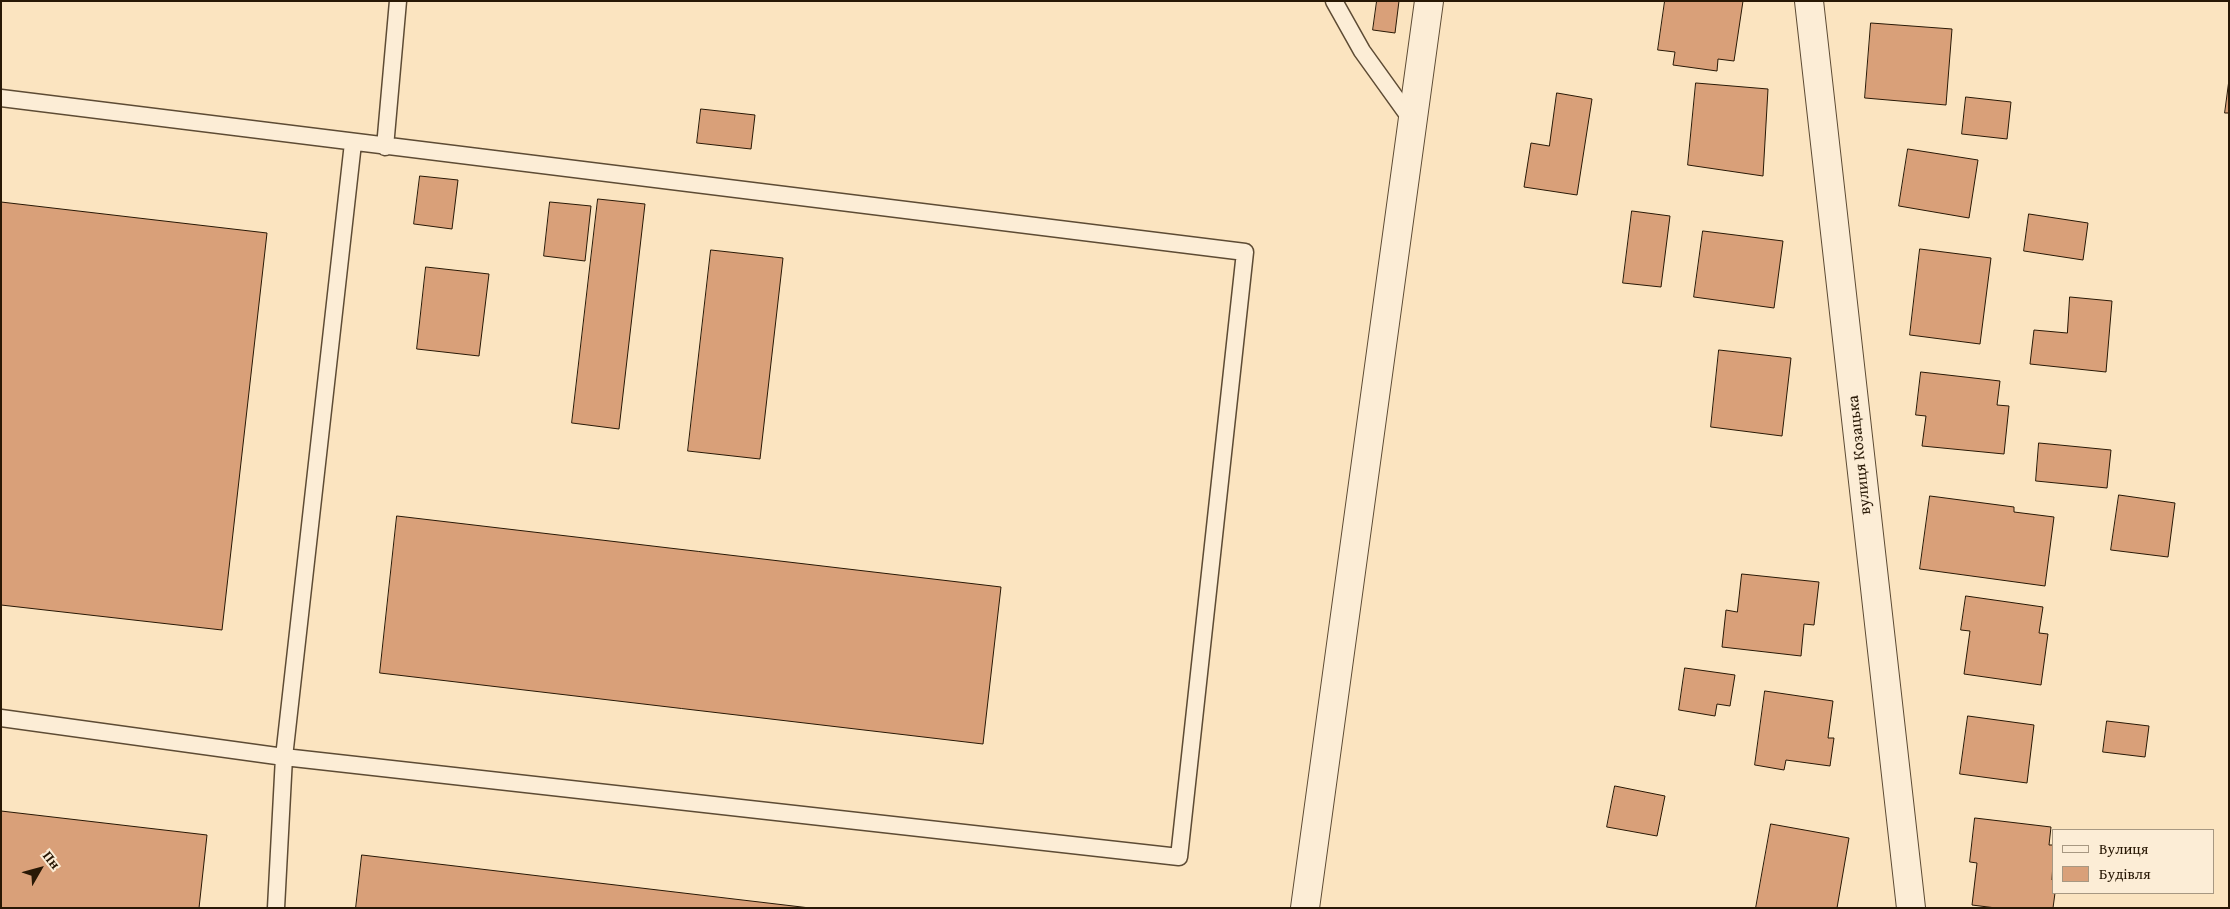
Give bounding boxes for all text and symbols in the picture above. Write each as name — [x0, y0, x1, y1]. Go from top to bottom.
street label: вулиця Козацька — [1844, 394, 1876, 516]
legend — [2052, 829, 2215, 894]
text: Вулиця — [2099, 838, 2148, 859]
north arrow — [15, 844, 65, 894]
text: Пн — [38, 847, 65, 873]
text: Будівля — [2099, 863, 2151, 884]

